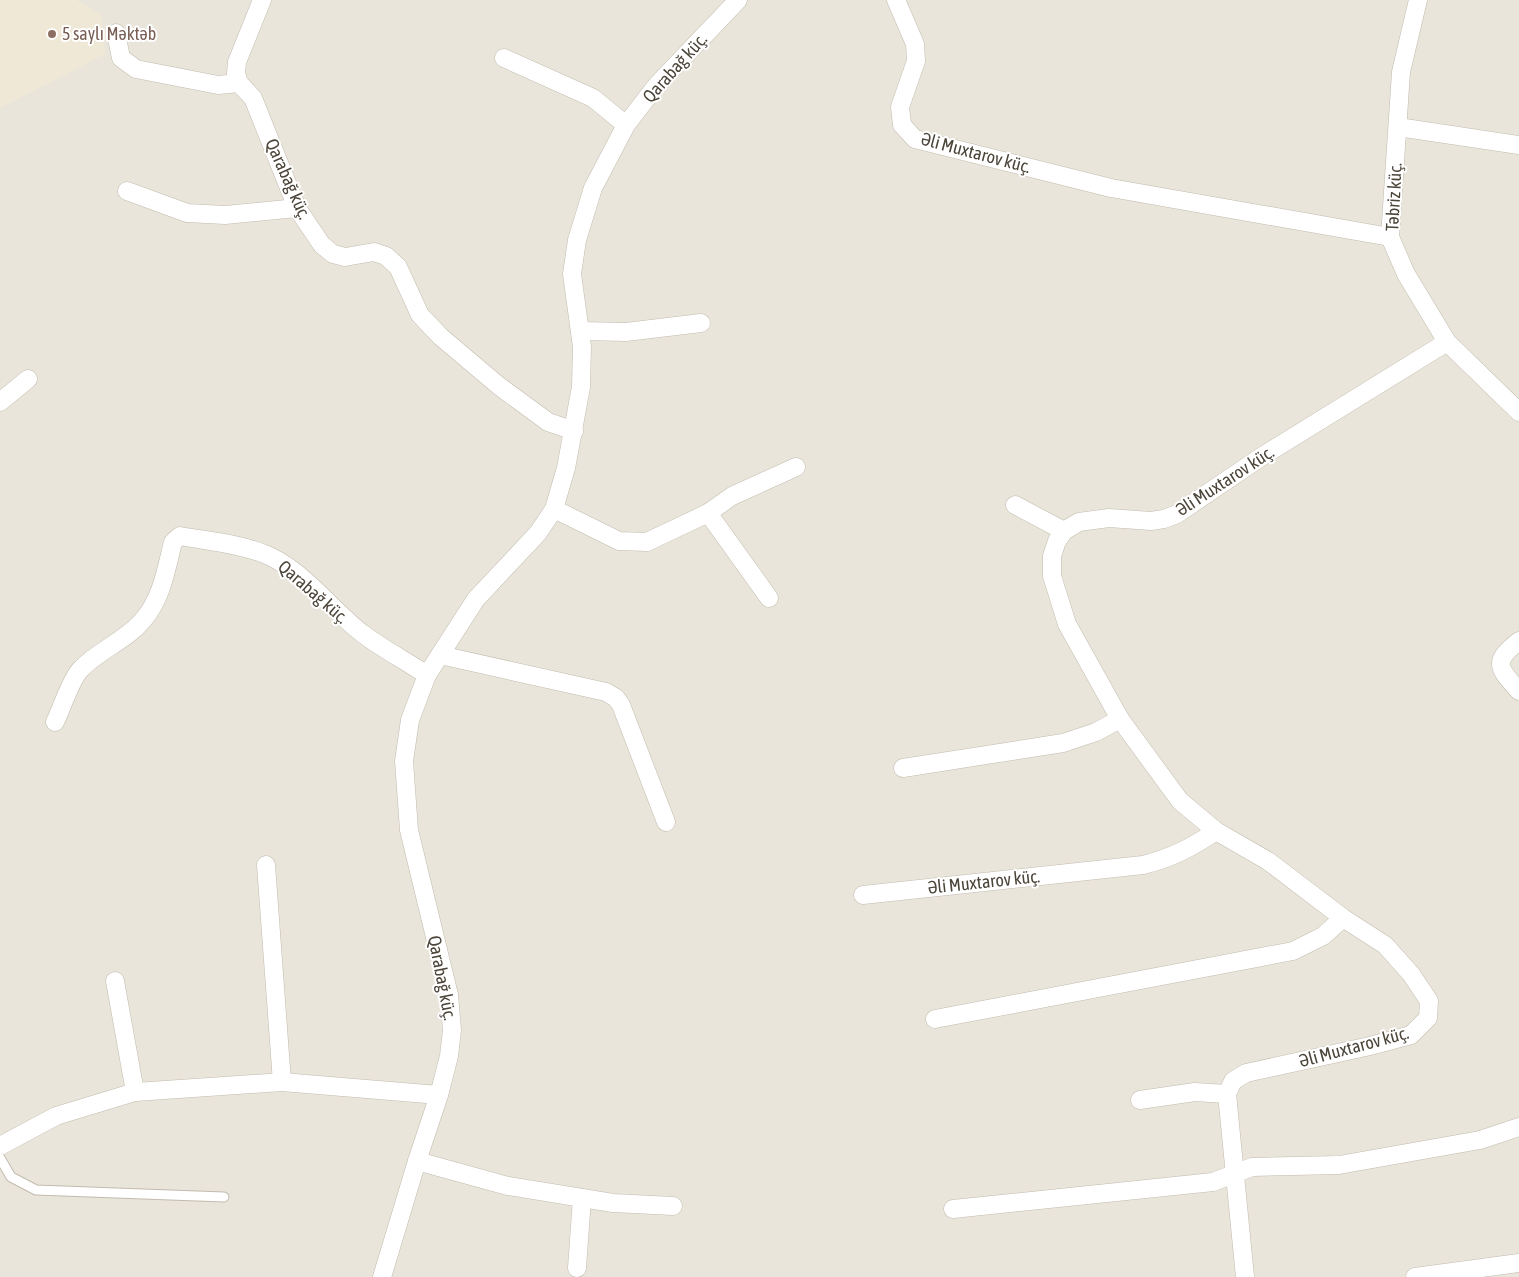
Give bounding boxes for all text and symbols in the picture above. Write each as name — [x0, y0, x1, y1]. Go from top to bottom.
place label: 5 saylı Məktəb — [62, 23, 156, 44]
marker: 5 saylı Məktəb — [46, 28, 58, 40]
street label: Qarabağ küç. — [638, 29, 711, 107]
street label: Əli Muxtarov küç. — [919, 128, 1033, 177]
street label: Qarabağ küç. — [261, 135, 315, 222]
street label: Təbriz küç. — [1381, 162, 1406, 232]
street label: Əli Muxtarov küç. — [1172, 441, 1278, 520]
street label: Qarabağ küç. — [274, 556, 353, 628]
street label: Əli Muxtarov küç. — [927, 865, 1041, 898]
street label: Qarabağ küç. — [424, 934, 461, 1022]
street label: Əli Muxtarov küç. — [1297, 1022, 1411, 1071]

